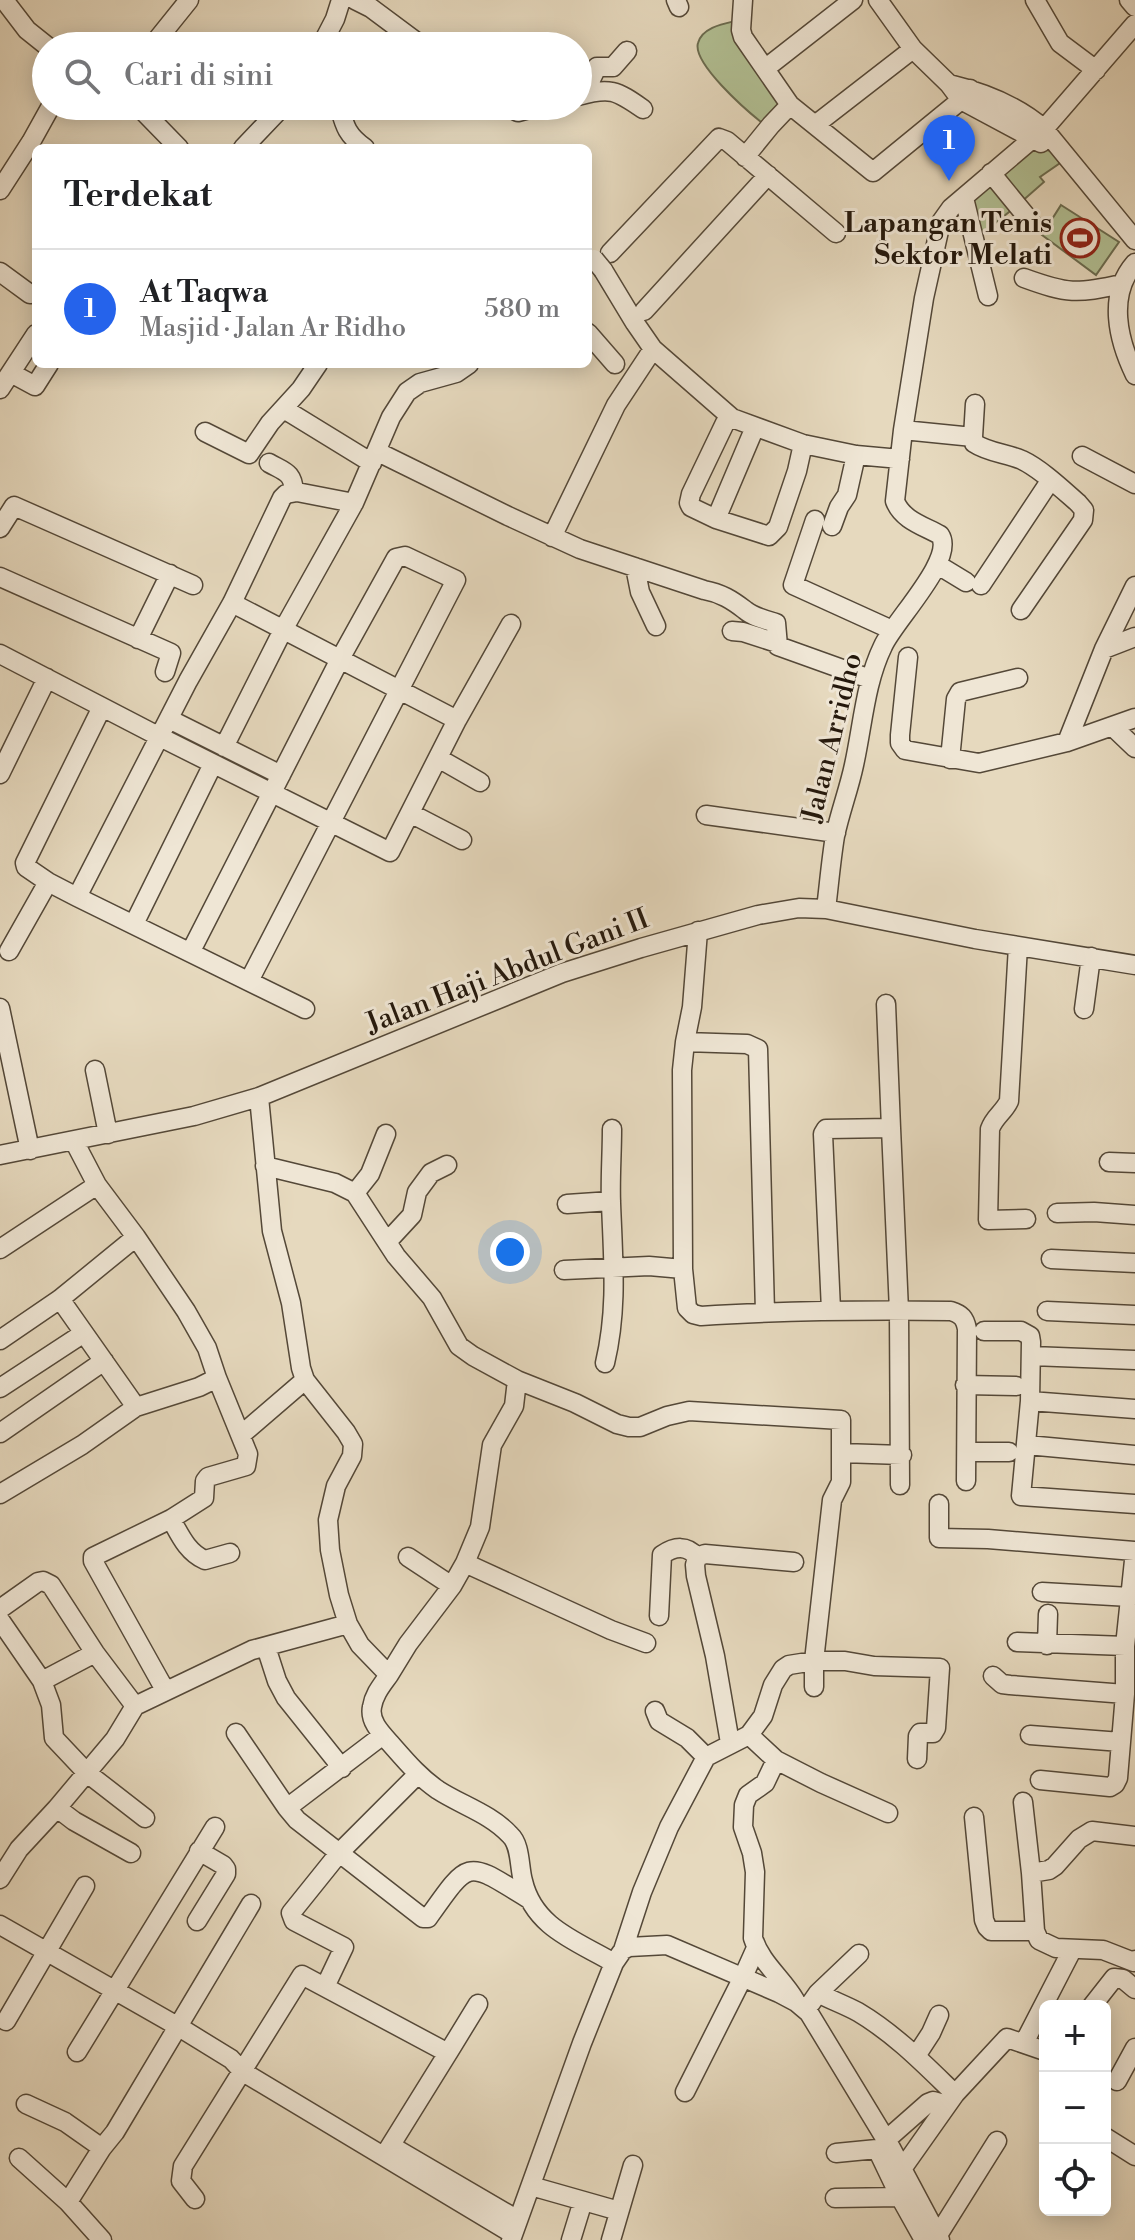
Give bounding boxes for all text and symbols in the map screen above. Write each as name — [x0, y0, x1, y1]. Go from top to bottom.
search box — [32, 32, 592, 120]
icon: search — [60, 54, 104, 98]
text: Cari di sini — [124, 57, 273, 95]
pin: 1 — [923, 115, 975, 181]
text: Terdekat — [64, 175, 212, 217]
place label: Lapangan Tenis Sektor Melati — [844, 206, 1052, 273]
sports icon: Lapangan Tenis Sektor Melati — [1059, 217, 1101, 259]
text: At Taqwa — [140, 274, 268, 312]
text: 1 — [84, 293, 96, 325]
text: 580 m — [484, 293, 560, 325]
text: Masjid · Jalan Ar Ridho — [140, 312, 406, 344]
street label: Jalan Arridho — [794, 649, 870, 827]
street label: Jalan Haji Abdul Gani II — [360, 901, 654, 1042]
your location — [490, 1232, 530, 1272]
map controls — [1039, 2000, 1111, 2216]
button: + — [1039, 2000, 1111, 2072]
button: − — [1039, 2072, 1111, 2144]
button: locate — [1039, 2144, 1111, 2216]

